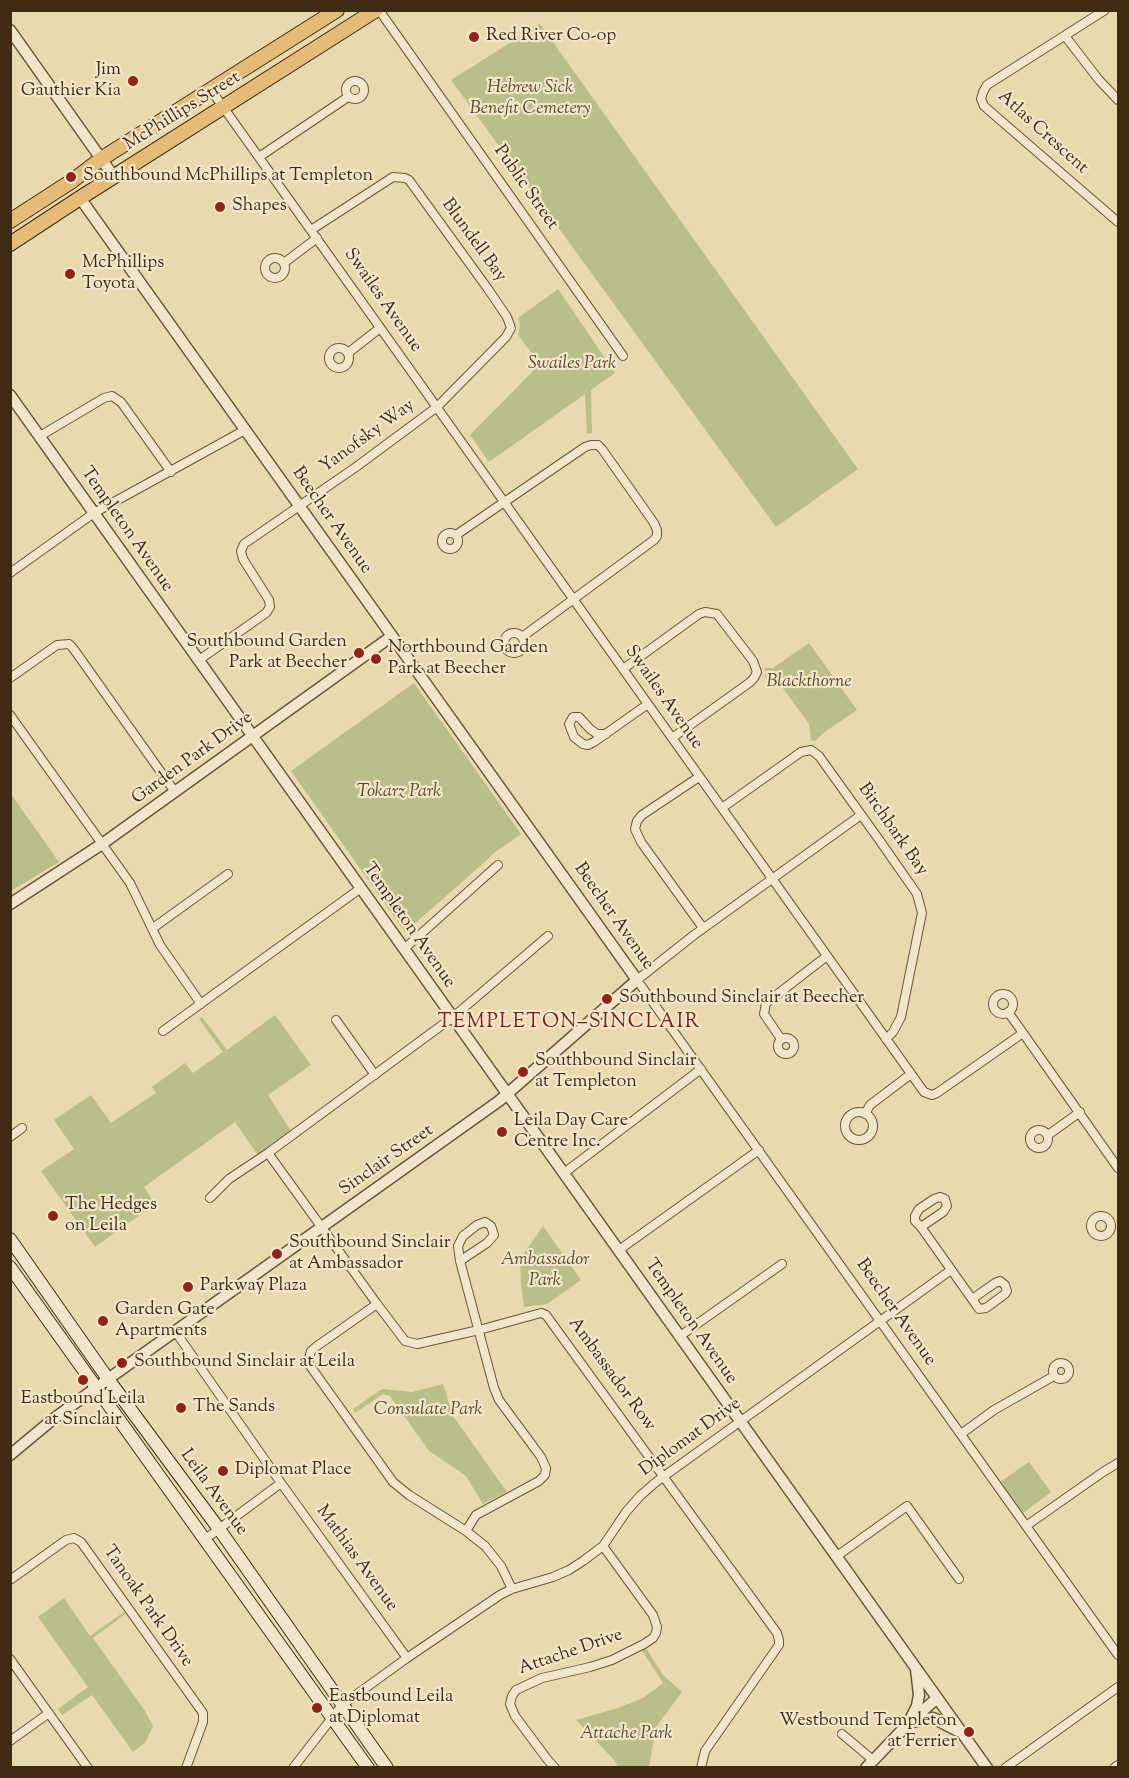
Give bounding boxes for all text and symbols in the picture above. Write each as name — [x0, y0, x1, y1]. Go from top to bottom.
place label: Red River Co-op — [486, 26, 616, 48]
marker: Red River Co-op — [467, 30, 481, 44]
place label: Jim Gauthier Kia — [21, 60, 121, 103]
street label: McPhillips Street — [121, 68, 245, 156]
marker: Jim Gauthier Kia — [126, 74, 140, 88]
park label: Hebrew Sick Benefit Cemetery — [470, 78, 590, 121]
street label: Atlas Crescent — [992, 87, 1092, 179]
street label: Public Street — [488, 142, 562, 234]
place label: Southbound McPhillips at Templeton — [83, 166, 373, 188]
marker: Southbound McPhillips at Templeton — [64, 170, 78, 184]
street label: Blundell Bay — [436, 195, 510, 287]
place label: Shapes — [232, 196, 287, 218]
marker: Shapes — [213, 200, 227, 214]
street label: Swailes Avenue — [338, 245, 426, 357]
place label: McPhillips Toyota — [82, 253, 164, 296]
marker: McPhillips Toyota — [63, 267, 77, 281]
park label: Swailes Park — [528, 354, 616, 376]
street label: Yanofsky Way — [316, 395, 420, 479]
street label: Templeton Avenue — [75, 463, 177, 597]
street label: Beecher Avenue — [286, 463, 376, 579]
place label: Southbound Garden Park at Beecher — [186, 632, 347, 674]
place label: Northbound Garden Park at Beecher — [388, 638, 548, 680]
street label: Swailes Avenue — [619, 642, 707, 754]
marker: Southbound Garden Park at Beecher — [352, 646, 366, 660]
marker: Northbound Garden Park at Beecher — [369, 652, 383, 666]
park label: Blackthorne — [766, 672, 852, 694]
street label: Garden Park Drive — [128, 708, 258, 810]
street label: Birchbark Bay — [852, 780, 932, 880]
park label: Tokarz Park — [357, 782, 441, 804]
street label: Templeton Avenue — [357, 859, 459, 993]
street label: Beecher Avenue — [568, 859, 658, 975]
place label: Southbound Sinclair at Beecher — [619, 988, 864, 1010]
marker: Southbound Sinclair at Beecher — [600, 992, 614, 1006]
district label: TEMPLETON–SINCLAIR — [437, 1012, 701, 1036]
place label: Southbound Sinclair at Templeton — [535, 1051, 696, 1094]
marker: Southbound Sinclair at Templeton — [516, 1065, 530, 1079]
place label: Leila Day Care Centre Inc. — [514, 1111, 628, 1154]
street label: Sinclair Street — [336, 1121, 438, 1201]
marker: Leila Day Care Centre Inc. — [495, 1125, 509, 1139]
place label: The Hedges on Leila — [65, 1195, 157, 1238]
marker: The Hedges on Leila — [46, 1209, 60, 1223]
place label: Southbound Sinclair at Ambassador — [289, 1233, 450, 1276]
marker: Southbound Sinclair at Ambassador — [270, 1247, 284, 1261]
park label: Ambassador Park — [500, 1250, 590, 1292]
street label: Templeton Avenue — [639, 1255, 741, 1389]
street label: Beecher Avenue — [850, 1255, 940, 1371]
place label: Parkway Plaza — [200, 1276, 307, 1298]
marker: Parkway Plaza — [181, 1280, 195, 1294]
place label: Garden Gate Apartments — [115, 1300, 215, 1342]
marker: Garden Gate Apartments — [96, 1314, 110, 1328]
street label: Ambassador Row — [563, 1314, 659, 1436]
place label: Southbound Sinclair at Leila — [134, 1352, 355, 1374]
marker: Southbound Sinclair at Leila — [115, 1356, 129, 1370]
marker: Eastbound Leila at Sinclair — [76, 1373, 90, 1387]
place label: Eastbound Leila at Sinclair — [21, 1389, 145, 1432]
street label: Diplomat Drive — [636, 1394, 746, 1482]
place label: The Sands — [193, 1397, 275, 1419]
park label: Consulate Park — [374, 1400, 482, 1422]
marker: The Sands — [174, 1401, 188, 1415]
street label: Leila Avenue — [174, 1446, 252, 1540]
place label: Diplomat Place — [235, 1460, 352, 1482]
marker: Diplomat Place — [216, 1464, 230, 1478]
street label: Mathias Avenue — [310, 1502, 402, 1616]
street label: Tanoak Park Drive — [97, 1542, 197, 1672]
street label: Attache Drive — [516, 1625, 626, 1681]
place label: Eastbound Leila at Diplomat — [329, 1687, 453, 1730]
marker: Eastbound Leila at Diplomat — [310, 1701, 324, 1715]
place label: Westbound Templeton at Ferrier — [779, 1711, 957, 1754]
park label: Attache Park — [580, 1724, 672, 1746]
marker: Westbound Templeton at Ferrier — [962, 1725, 976, 1739]

